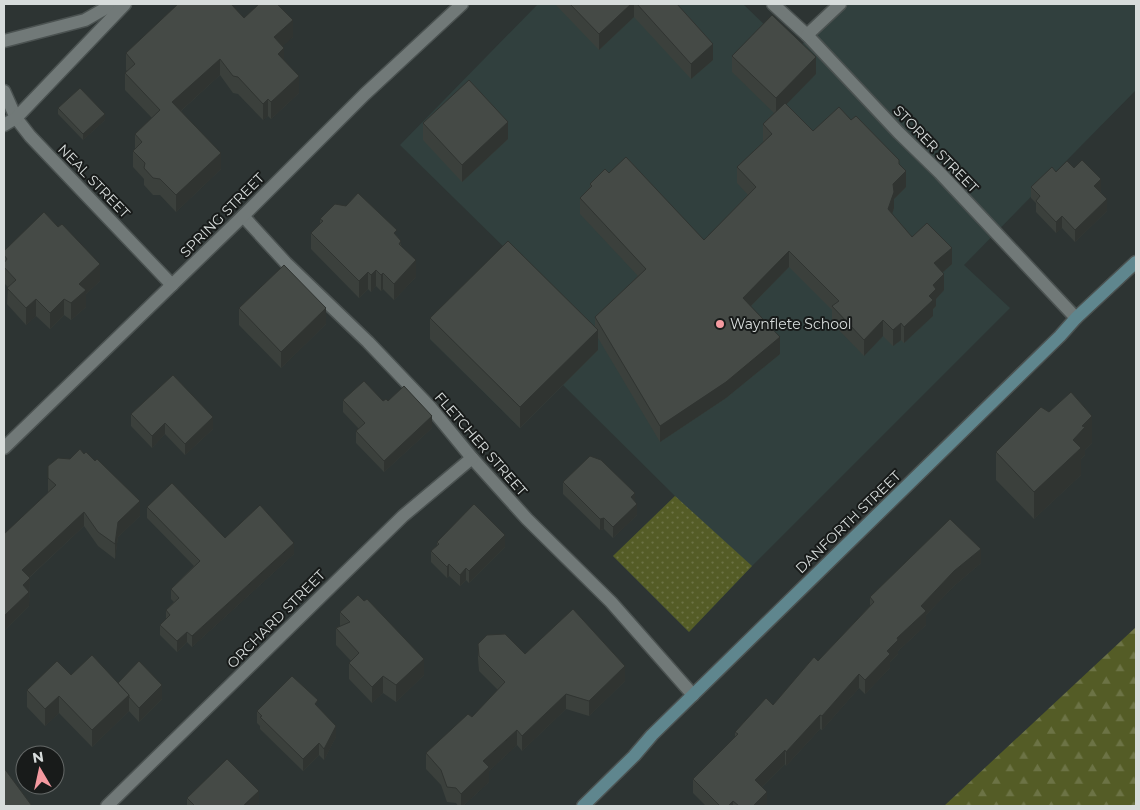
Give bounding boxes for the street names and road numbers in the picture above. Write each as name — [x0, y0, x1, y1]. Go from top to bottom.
street label: STORER STREET — [890, 101, 982, 197]
street label: NEAL STREET — [54, 140, 134, 222]
street label: SPRING STREET — [176, 169, 268, 261]
street label: FLETCHER STREET — [431, 388, 531, 500]
street label: DANFORTH STREET — [791, 467, 905, 577]
street label: ORCHARD STREET — [223, 566, 329, 672]

